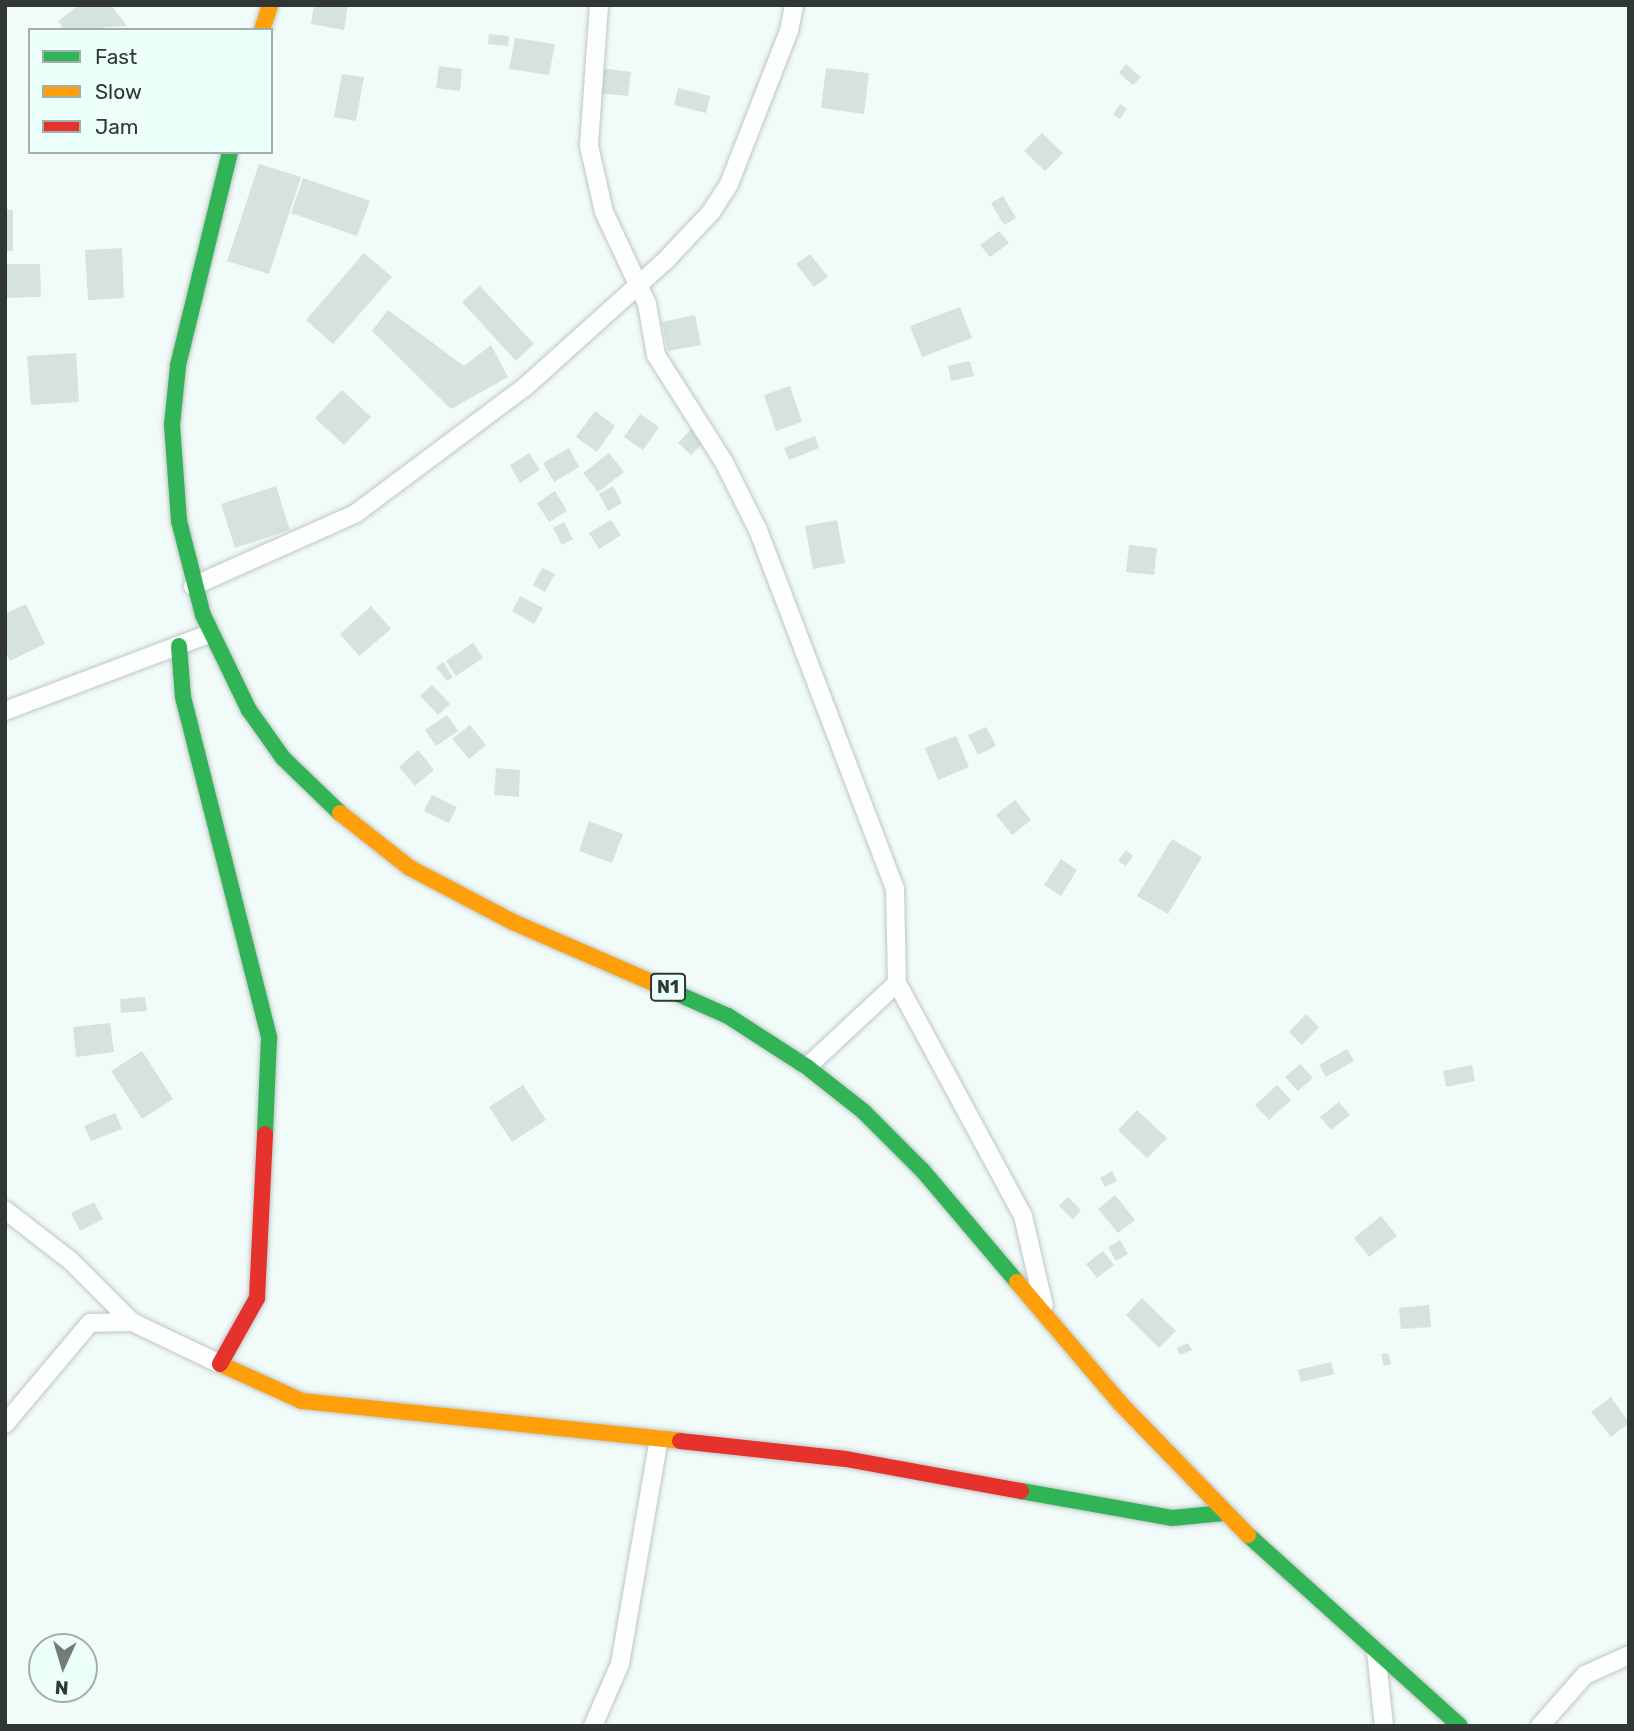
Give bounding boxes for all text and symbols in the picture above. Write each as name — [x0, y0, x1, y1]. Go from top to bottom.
legend — [28, 28, 273, 154]
text: Fast — [95, 44, 137, 69]
text: Slow — [95, 79, 142, 104]
text: Jam — [95, 114, 139, 139]
road number: N1 — [649, 972, 687, 1002]
north arrow — [28, 1633, 98, 1703]
text: N — [54, 1676, 69, 1699]

